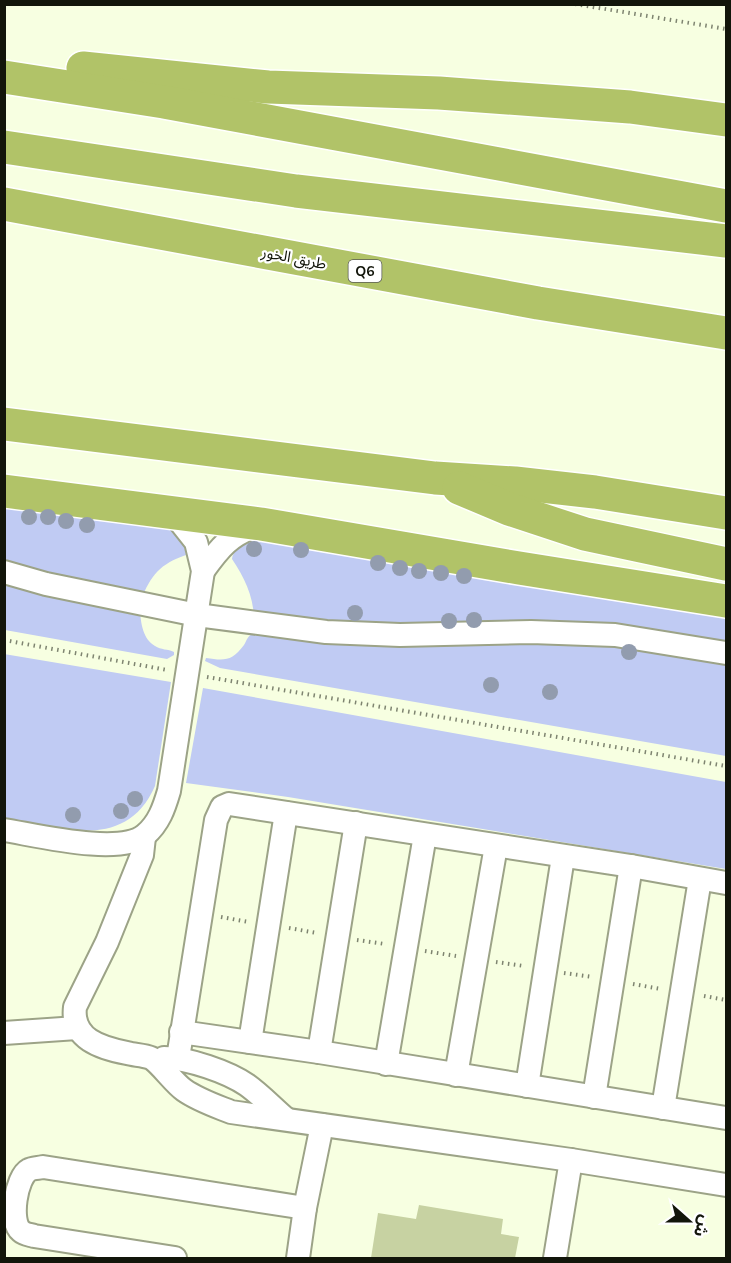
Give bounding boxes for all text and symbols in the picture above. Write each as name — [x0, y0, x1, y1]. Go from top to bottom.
street label: طريق الخور — [259, 242, 328, 274]
road number: Q6 — [348, 260, 382, 282]
north arrow — [659, 1191, 719, 1251]
text: ش — [688, 1212, 716, 1240]

